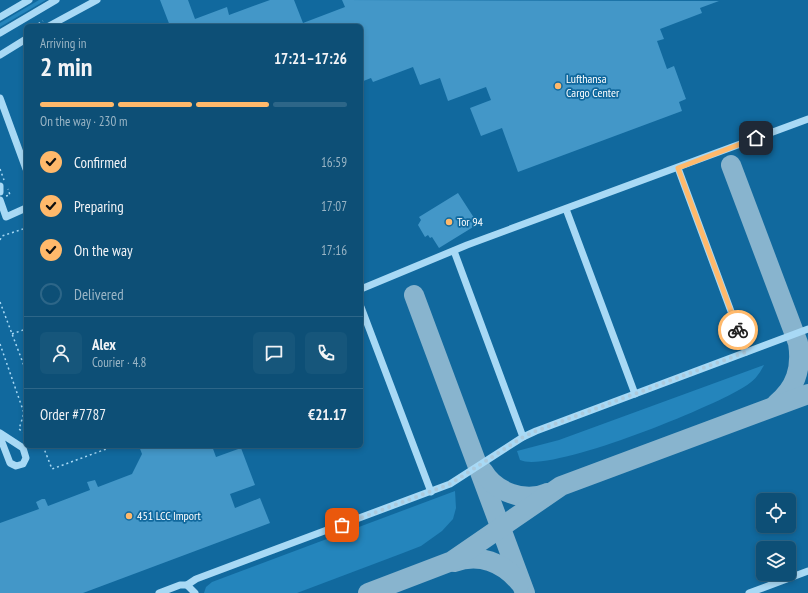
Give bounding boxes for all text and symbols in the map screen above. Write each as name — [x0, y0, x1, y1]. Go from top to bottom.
text: Arriving in — [40, 35, 87, 52]
text: 17:21–17:26 — [274, 49, 347, 68]
text: 2 min — [40, 50, 93, 83]
place label: Lufthansa Cargo Center — [566, 71, 620, 100]
marker: Lufthansa Cargo Center — [553, 81, 563, 91]
text: On the way · 230 m — [40, 113, 127, 130]
pin — [739, 121, 773, 155]
icon: home — [745, 127, 767, 149]
icon: check — [40, 151, 62, 173]
text: Confirmed — [74, 153, 127, 172]
text: 16:59 — [321, 154, 347, 171]
icon: check — [40, 195, 62, 217]
text: Preparing — [74, 197, 124, 216]
text: 17:07 — [321, 198, 347, 215]
place label: Tor 94 — [457, 214, 484, 229]
marker: Tor 94 — [444, 217, 454, 227]
icon: check — [40, 239, 62, 261]
text: On the way — [74, 241, 133, 260]
text: 17:16 — [321, 242, 347, 259]
text: Delivered — [74, 285, 124, 304]
courier — [718, 310, 758, 350]
icon: bike — [727, 319, 749, 341]
button: person — [40, 332, 82, 374]
button: chat — [253, 332, 295, 374]
button: phone — [305, 332, 347, 374]
text: Alex — [92, 335, 116, 354]
text: Courier · 4.8 — [92, 354, 146, 371]
text: Order #7787 — [40, 405, 106, 424]
text: €21.17 — [308, 405, 347, 424]
map controls — [756, 493, 796, 581]
button: locate — [756, 493, 796, 533]
place label: 451 LCC Import — [137, 508, 202, 523]
pin — [325, 508, 359, 542]
marker: 451 LCC Import — [124, 511, 134, 521]
icon: bag — [331, 514, 353, 536]
button: layers — [756, 541, 796, 581]

